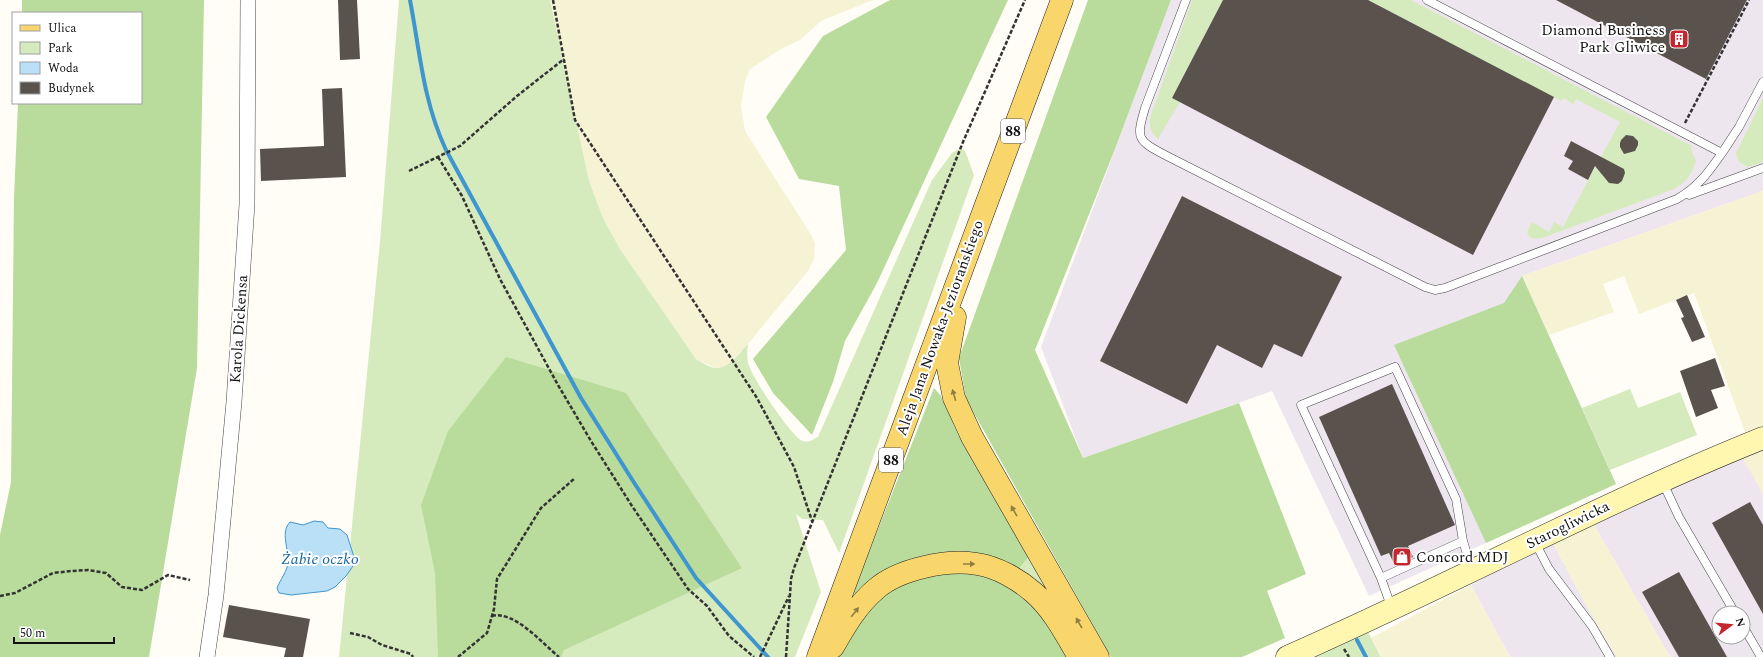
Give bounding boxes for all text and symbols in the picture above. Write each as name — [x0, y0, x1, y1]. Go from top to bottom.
legend — [12, 12, 142, 104]
text: Ulica — [48, 19, 77, 38]
place label: Diamond Business Park Gliwice — [1541, 19, 1665, 59]
building icon: Diamond Business Park Gliwice — [1668, 28, 1690, 50]
text: Park — [48, 39, 73, 58]
text: Woda — [48, 59, 79, 78]
text: Budynek — [48, 79, 95, 98]
road number: 88 — [1001, 119, 1025, 143]
street label: Aleja Jana Nowaka-Jeziorańskiego — [890, 217, 990, 439]
street label: Karola Dickensa — [224, 273, 254, 384]
one-way arrow — [951, 389, 957, 401]
road number: 88 — [879, 448, 903, 472]
street label: Starogliwicka — [1522, 495, 1614, 555]
one-way arrow — [1010, 505, 1017, 516]
shop icon: Concord MDJ — [1391, 546, 1413, 568]
place label: Concord MDJ — [1416, 546, 1509, 569]
water label: Żabie oczko — [281, 547, 359, 571]
one-way arrow — [963, 561, 976, 567]
north arrow — [1711, 605, 1751, 645]
one-way arrow — [850, 606, 859, 617]
text: N — [1731, 616, 1750, 629]
one-way arrow — [1075, 617, 1082, 629]
scale bar — [14, 619, 114, 645]
text: 50 m — [20, 624, 45, 643]

